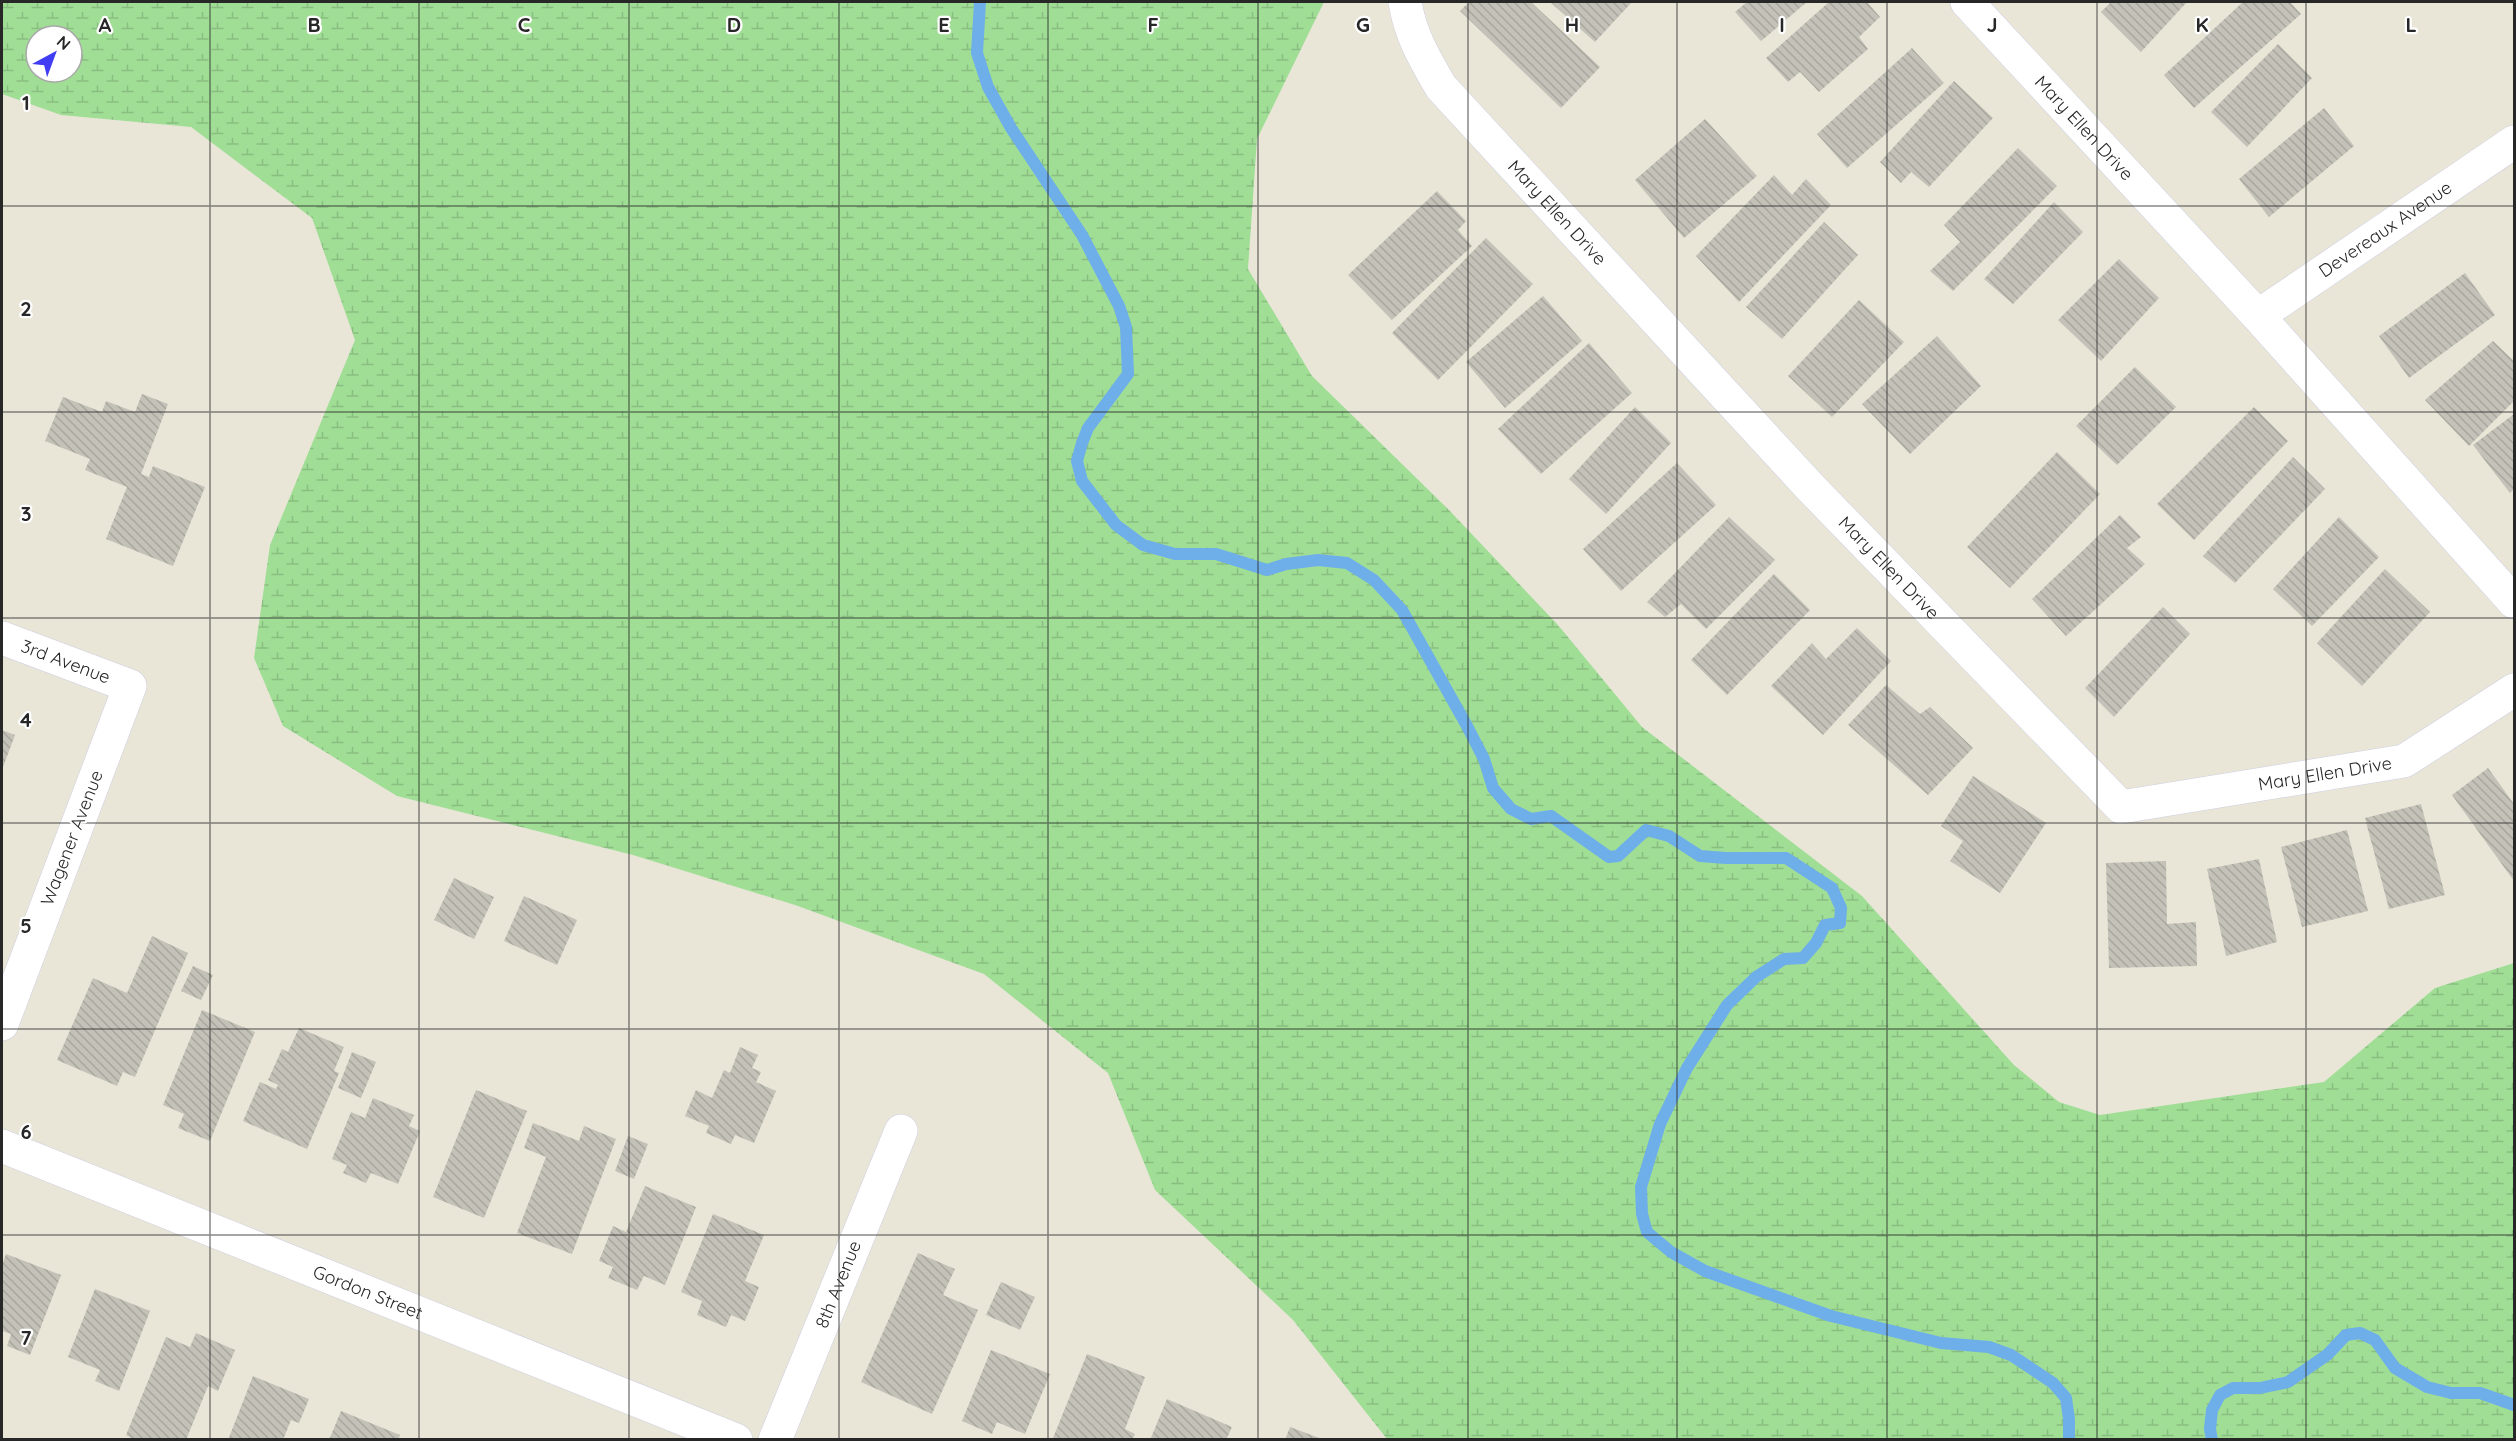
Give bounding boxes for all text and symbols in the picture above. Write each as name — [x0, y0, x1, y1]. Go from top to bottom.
text: A — [99, 12, 112, 37]
text: B — [307, 12, 321, 37]
text: C — [518, 12, 531, 37]
text: D — [727, 12, 741, 37]
text: E — [938, 12, 950, 37]
text: F — [1147, 12, 1159, 37]
text: G — [1356, 12, 1370, 37]
text: H — [1565, 12, 1579, 37]
text: I — [1779, 12, 1785, 37]
text: J — [1986, 12, 1998, 37]
text: K — [2195, 12, 2209, 37]
text: L — [2405, 12, 2417, 37]
north arrow — [24, 24, 84, 84]
text: N — [53, 31, 75, 54]
street label: Mary Ellen Drive — [2030, 70, 2139, 185]
text: 1 — [22, 90, 30, 115]
street label: Mary Ellen Drive — [1503, 155, 1612, 270]
street label: Devereaux Avenue — [2314, 176, 2456, 282]
text: 2 — [20, 296, 32, 321]
text: 3 — [21, 501, 31, 526]
street label: Mary Ellen Drive — [1834, 511, 1944, 624]
street label: 3rd Avenue — [18, 634, 114, 689]
text: 4 — [20, 707, 32, 732]
street label: Mary Ellen Drive — [2256, 751, 2393, 796]
street label: Wagener Avenue — [35, 767, 108, 909]
text: 5 — [20, 913, 32, 938]
text: 6 — [20, 1119, 32, 1144]
street label: 8th Avenue — [810, 1237, 866, 1331]
street label: Gordon Street — [310, 1260, 426, 1324]
text: 7 — [21, 1325, 32, 1350]

